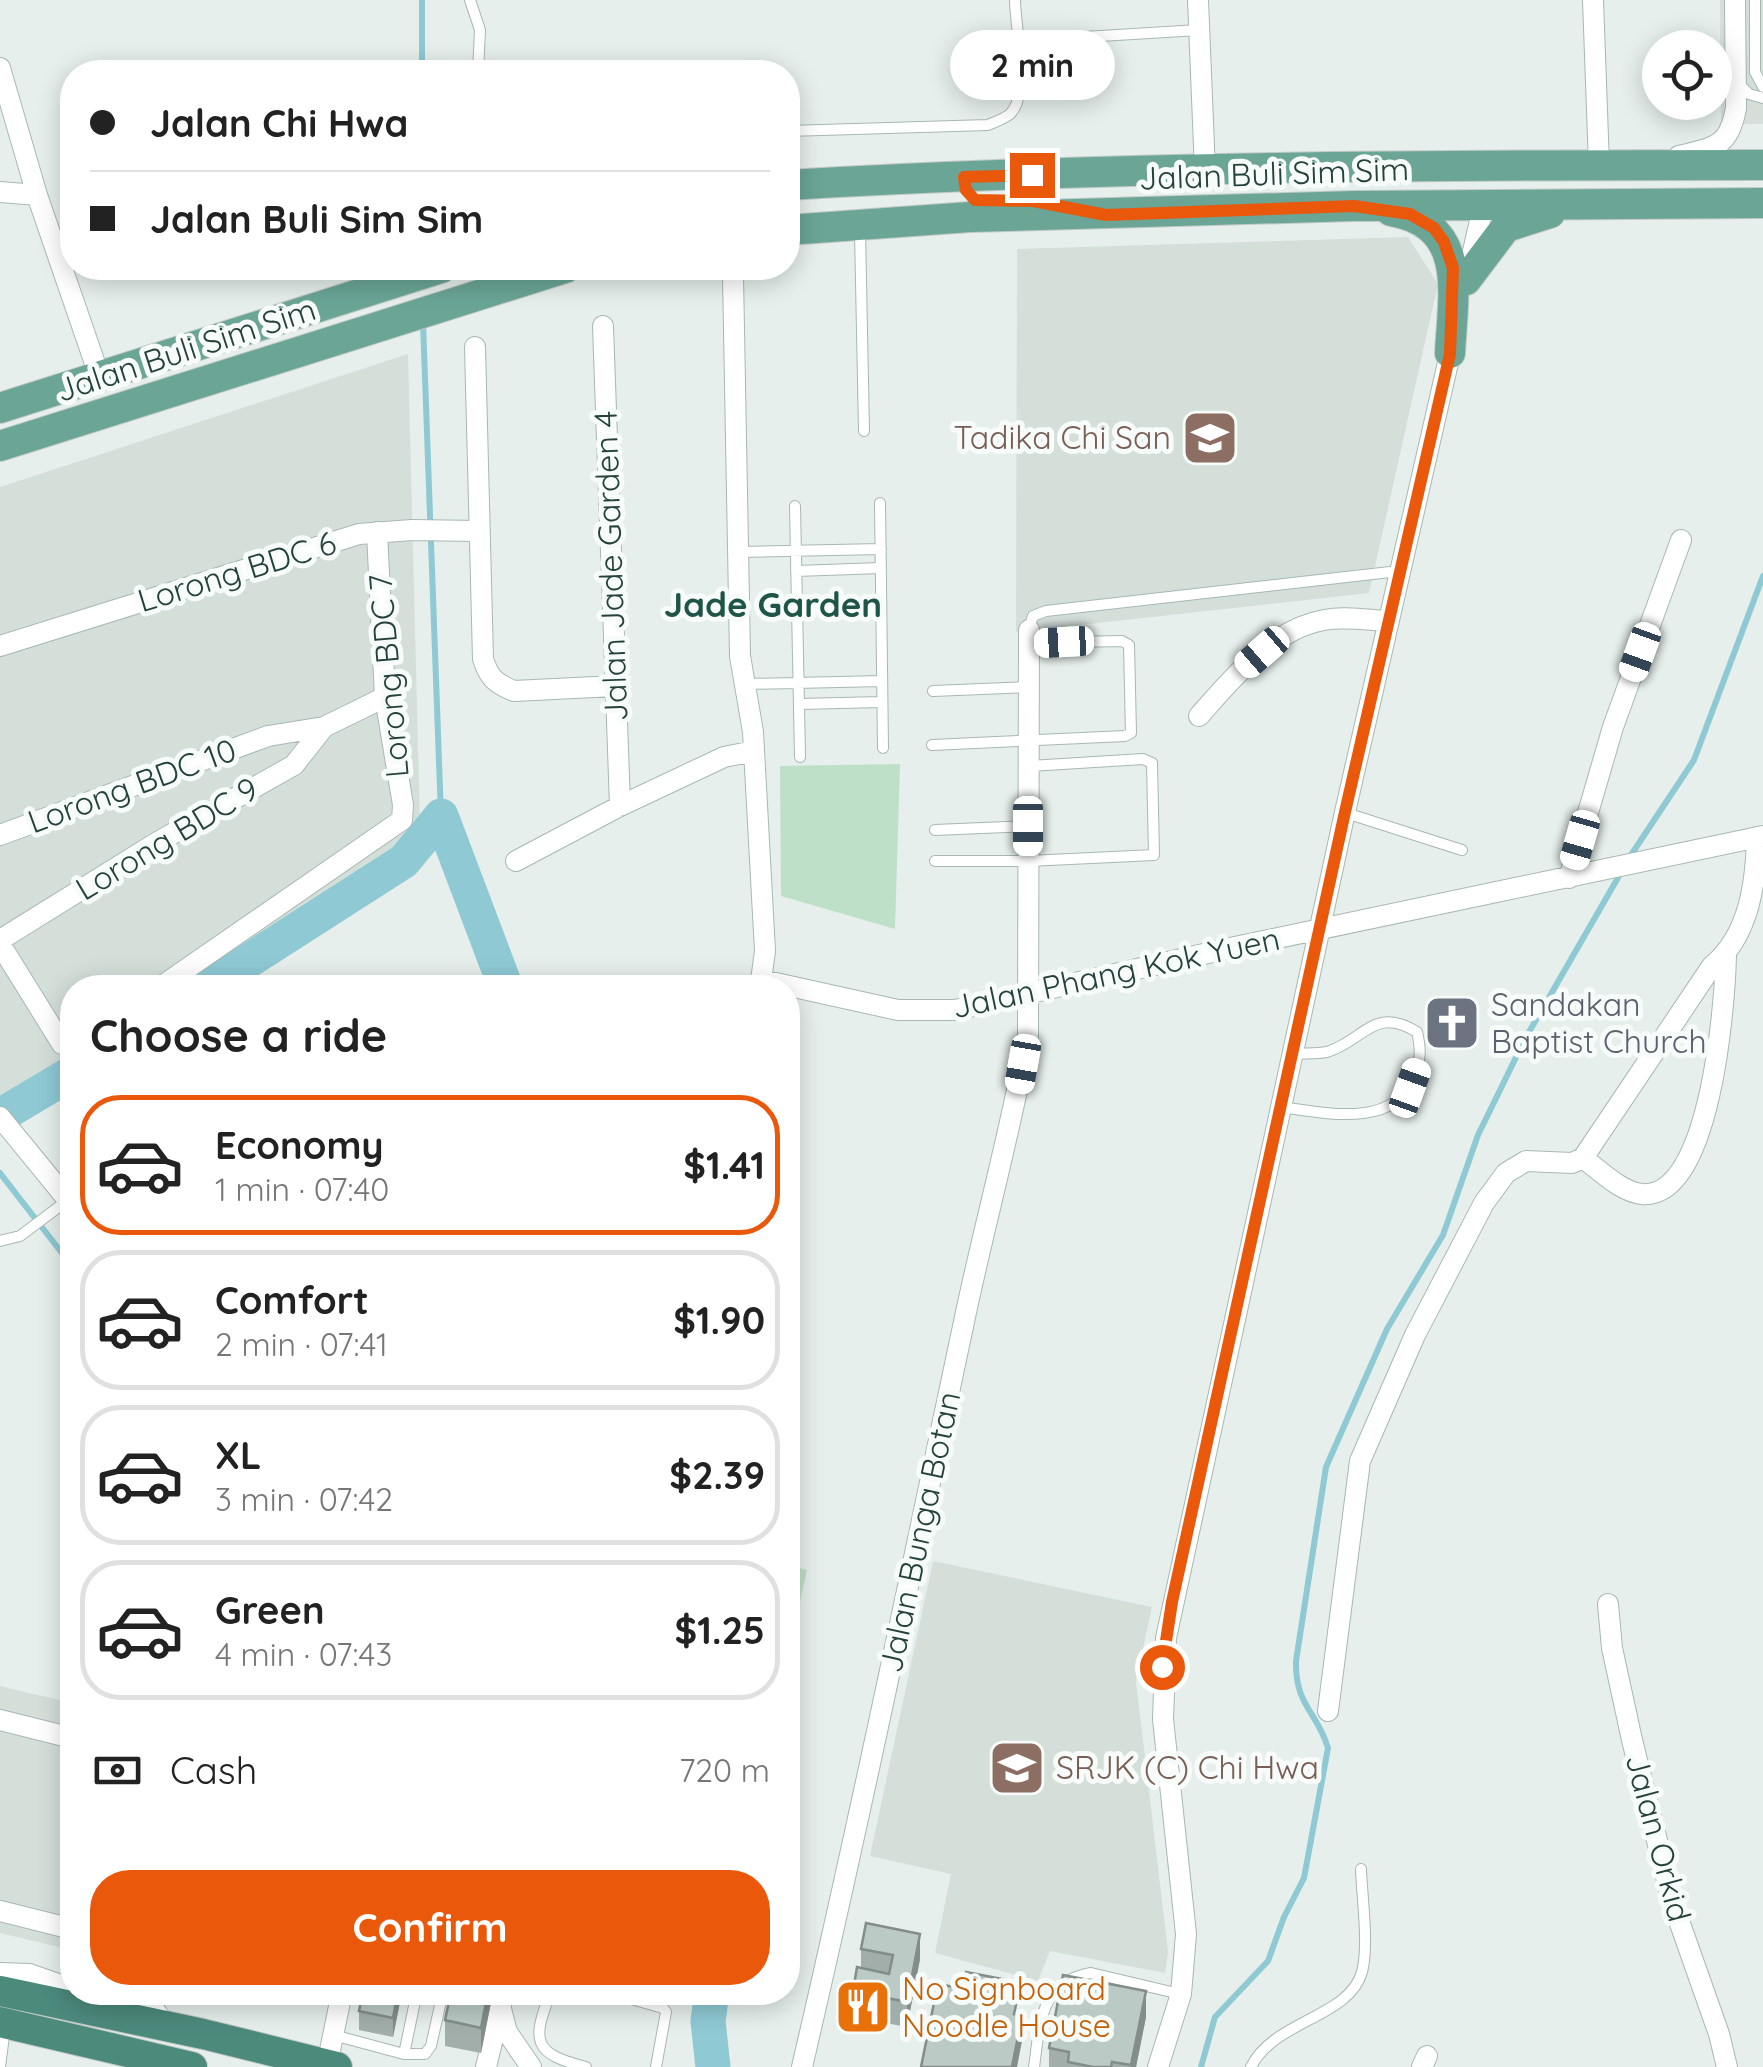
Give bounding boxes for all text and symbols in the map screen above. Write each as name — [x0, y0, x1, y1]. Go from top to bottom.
callout: 2 min — [950, 30, 1114, 100]
map controls — [1642, 30, 1732, 120]
button: locate — [1642, 30, 1732, 120]
text: 2 min — [991, 45, 1074, 85]
text: Jalan Chi Hwa — [150, 99, 408, 147]
street label: Jalan Buli Sim Sim — [1138, 148, 1410, 198]
route end — [1010, 153, 1055, 198]
text: Jalan Buli Sim Sim — [150, 195, 483, 243]
street label: Jalan Buli Sim Sim — [51, 288, 320, 410]
school or university icon: Tadika Chi San — [1180, 408, 1240, 468]
street label: Jalan Jade Garden 4 — [585, 410, 635, 722]
place label: Tadika Chi San — [954, 417, 1171, 457]
street label: Lorong BDC 6 — [133, 522, 341, 620]
street label: Lorong BDC 7 — [359, 573, 417, 780]
district label: Jade Garden — [664, 582, 882, 626]
car — [1616, 619, 1664, 685]
car — [1230, 621, 1294, 683]
car — [1033, 625, 1095, 659]
street label: Lorong BDC 10 — [22, 729, 241, 841]
street label: Lorong BDC 9 — [68, 768, 265, 908]
car — [1013, 796, 1043, 856]
car — [1557, 807, 1603, 873]
street label: Jalan Phang Kok Yuen — [948, 918, 1283, 1026]
place label: Sandakan Baptist Church — [1491, 984, 1707, 1061]
church icon: Sandakan Baptist Church — [1422, 993, 1482, 1053]
text: Choose a ride — [90, 1007, 387, 1063]
car — [1003, 1032, 1043, 1096]
car — [1386, 1055, 1434, 1121]
icon: car — [95, 1120, 185, 1210]
text: Economy — [215, 1121, 384, 1169]
text: $1.41 — [683, 1141, 765, 1189]
text: 1 min · 07:40 — [215, 1169, 389, 1209]
icon: car — [95, 1275, 185, 1365]
text: Comfort — [215, 1276, 369, 1324]
text: $1.90 — [673, 1296, 765, 1344]
text: 2 min · 07:41 — [215, 1324, 388, 1364]
street label: Jalan Bunga Botan — [870, 1388, 968, 1676]
icon: car — [95, 1430, 185, 1520]
text: XL — [215, 1431, 261, 1479]
text: $2.39 — [669, 1451, 765, 1499]
text: 3 min · 07:42 — [215, 1479, 393, 1519]
icon: car — [95, 1585, 185, 1675]
text: Green — [215, 1586, 325, 1634]
text: $1.25 — [675, 1606, 765, 1654]
text: 4 min · 07:43 — [215, 1634, 392, 1674]
route start — [1140, 1645, 1185, 1690]
school or university icon: SRJK (C) Chi Hwa — [987, 1738, 1047, 1798]
icon: cash — [90, 1743, 145, 1798]
text: Cash — [170, 1746, 257, 1794]
place label: SRJK (C) Chi Hwa — [1056, 1747, 1319, 1787]
text: 720 m — [679, 1750, 770, 1790]
street label: Jalan Orkid — [1617, 1750, 1701, 1926]
button: Confirm — [90, 1870, 770, 1985]
place label: No Signboard Noodle House — [902, 1968, 1111, 2045]
restaurant icon: No Signboard Noodle House — [833, 1977, 893, 2037]

